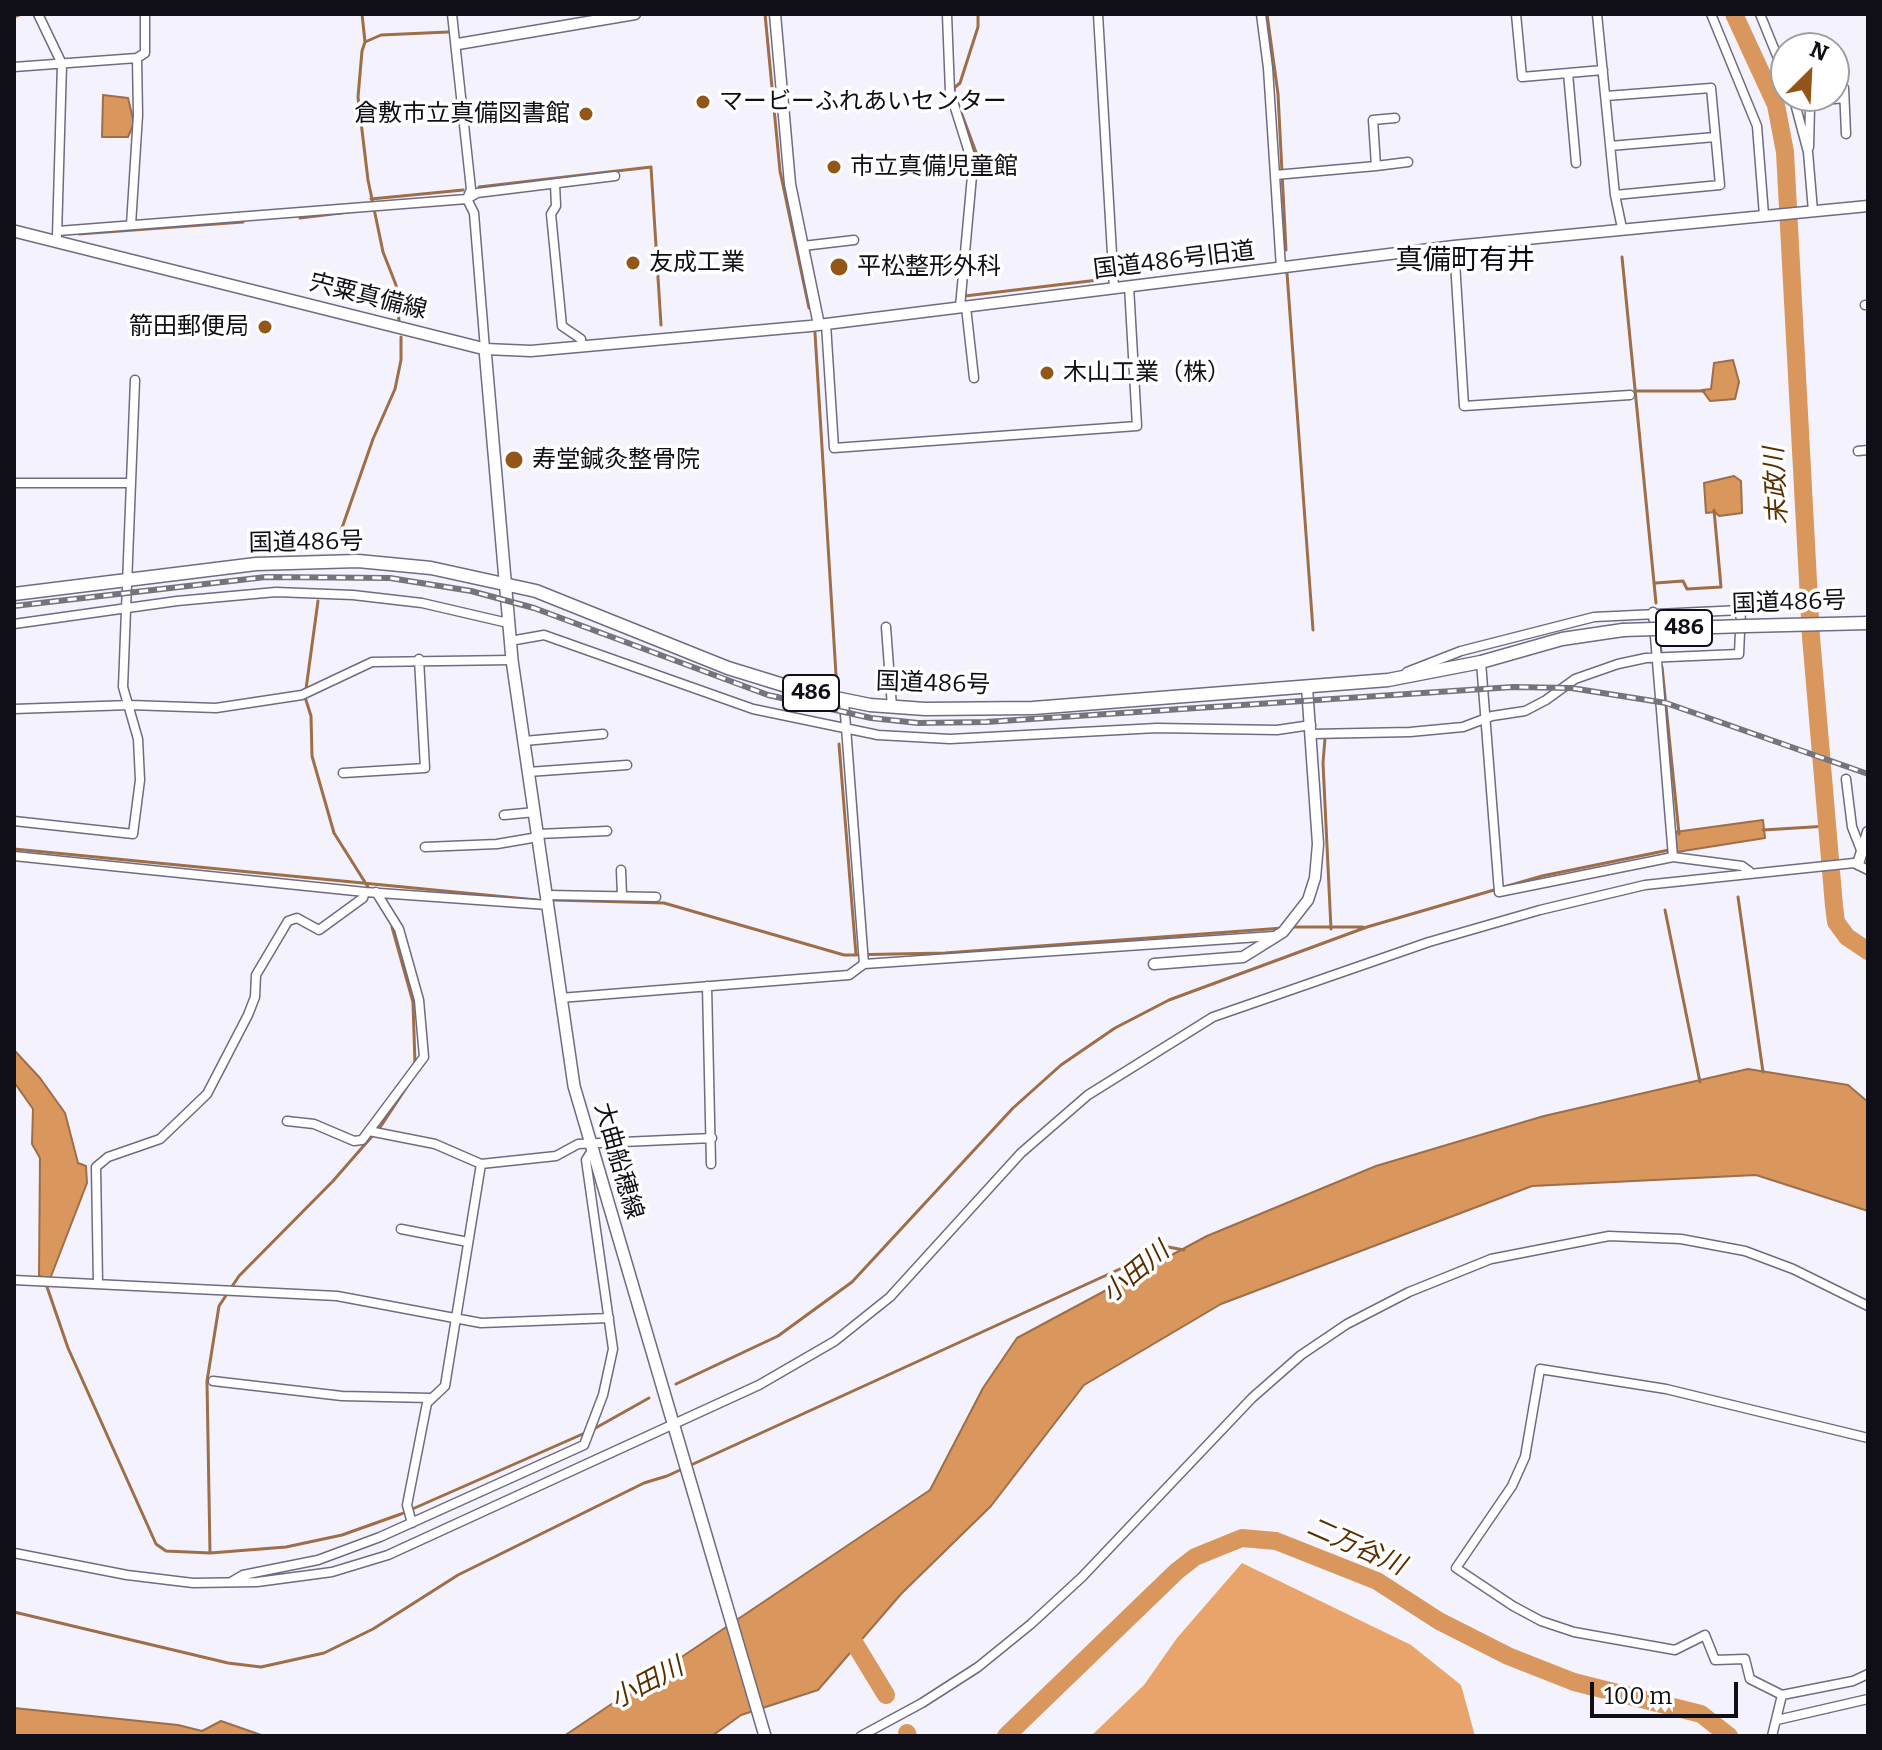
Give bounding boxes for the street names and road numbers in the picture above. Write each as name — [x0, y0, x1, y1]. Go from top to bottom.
street label: 国道486号旧道 — [1092, 237, 1256, 285]
street label: 宍粟真備線 — [306, 269, 430, 325]
street label: 国道486号 — [248, 528, 364, 558]
street label: 国道486号 — [1731, 587, 1847, 619]
road number: 486 — [1656, 610, 1712, 646]
street label: 国道486号 — [875, 668, 991, 700]
road number: 486 — [783, 675, 839, 711]
street label: 大曲船穂線 — [588, 1099, 648, 1223]

